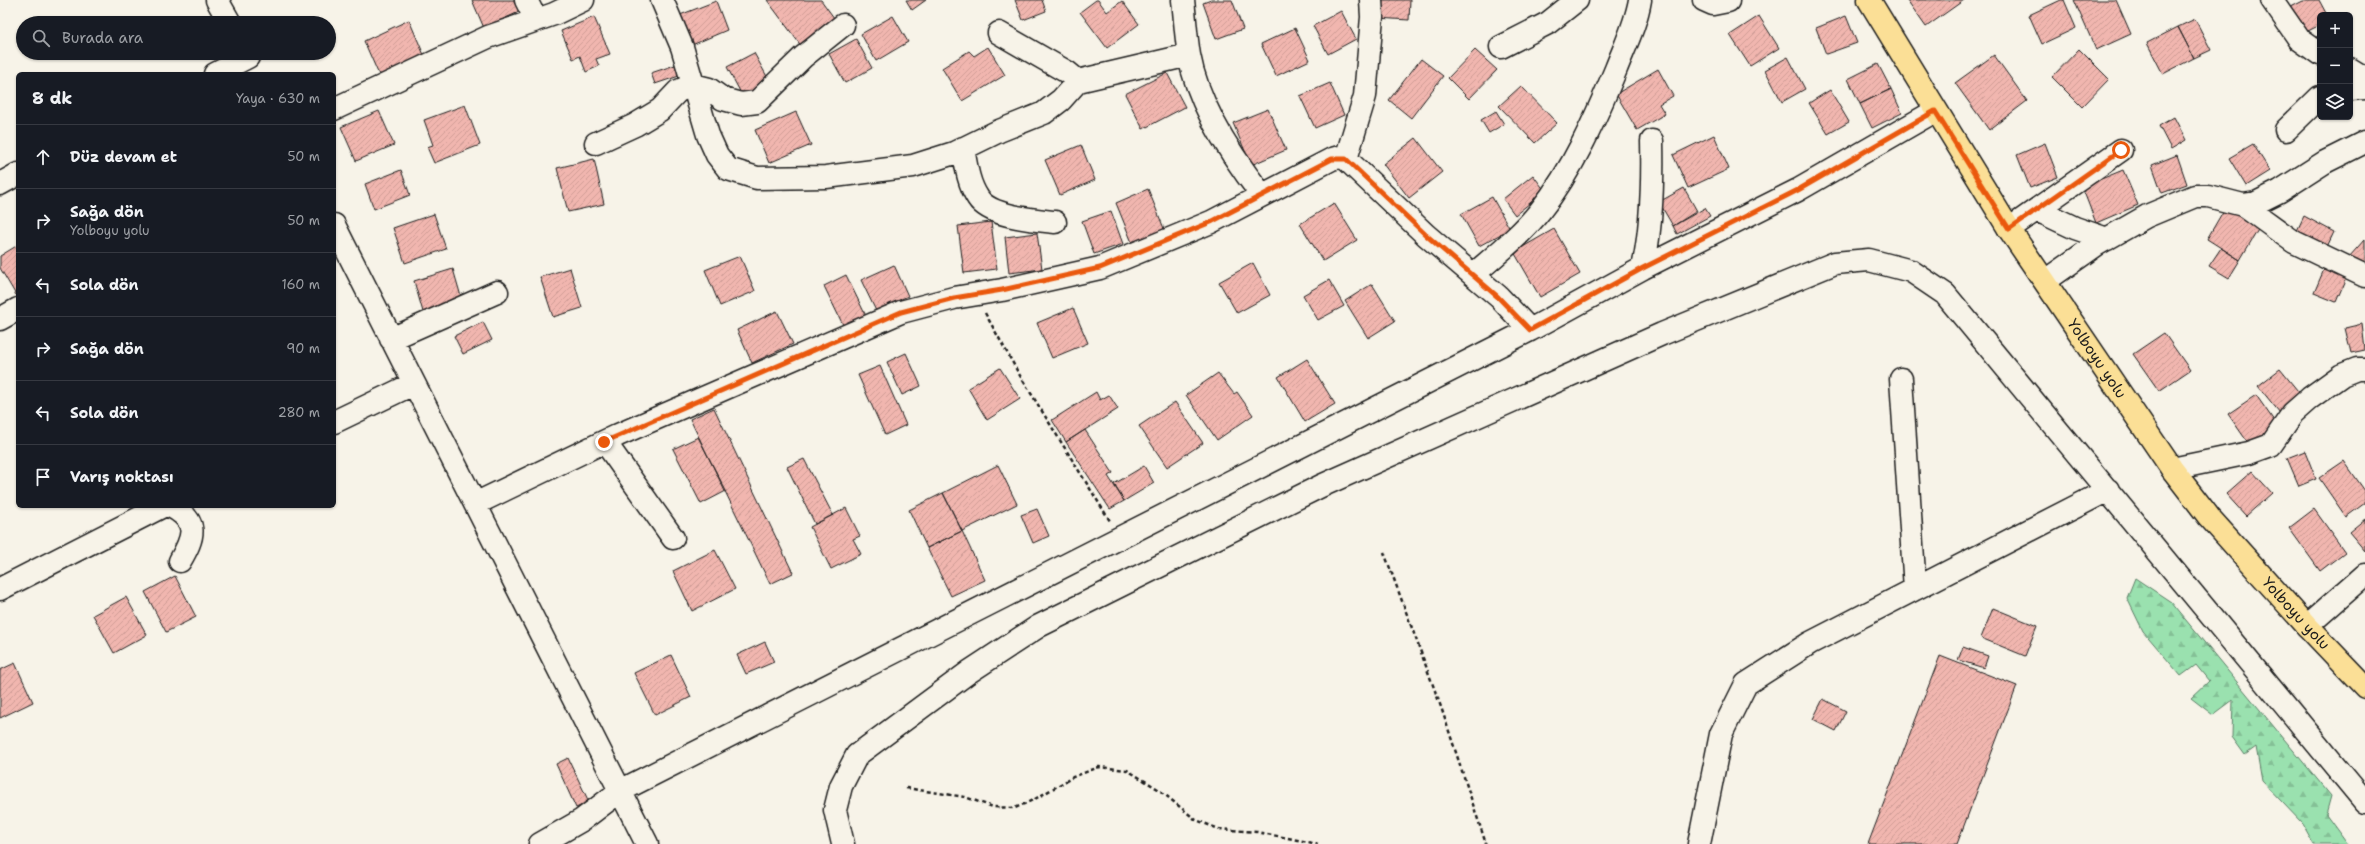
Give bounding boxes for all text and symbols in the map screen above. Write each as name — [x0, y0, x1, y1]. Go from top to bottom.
map controls — [2317, 12, 2353, 120]
button: + — [2317, 12, 2353, 48]
search box — [16, 16, 336, 60]
icon: search — [30, 27, 52, 49]
text: Burada ara — [62, 28, 143, 48]
button: − — [2317, 48, 2353, 84]
button: layers — [2317, 84, 2353, 120]
text: 8 dk — [32, 87, 72, 109]
text: Yaya · 630 m — [236, 90, 320, 107]
route start — [2112, 141, 2130, 159]
icon: ahead — [32, 146, 54, 168]
text: Düz devam et — [70, 147, 177, 167]
text: 50 m — [287, 148, 320, 165]
text: Sağa dön — [70, 202, 144, 222]
icon: right — [32, 210, 54, 232]
text: 50 m — [287, 212, 320, 229]
text: Yolboyu yolu — [70, 222, 150, 239]
icon: left — [32, 274, 54, 296]
text: Sola dön — [70, 275, 139, 295]
text: 160 m — [282, 276, 320, 293]
street label: Yolboyu yolu — [2063, 315, 2131, 402]
icon: right — [32, 338, 54, 360]
text: Sağa dön — [70, 339, 144, 359]
text: 90 m — [286, 340, 320, 357]
icon: left — [32, 402, 54, 424]
text: Sola dön — [70, 403, 139, 423]
text: 280 m — [278, 404, 320, 421]
route end — [595, 433, 613, 451]
icon: arrive — [32, 466, 54, 488]
text: Varış noktası — [70, 467, 174, 487]
street label: Yolboyu yolu — [2258, 573, 2334, 654]

